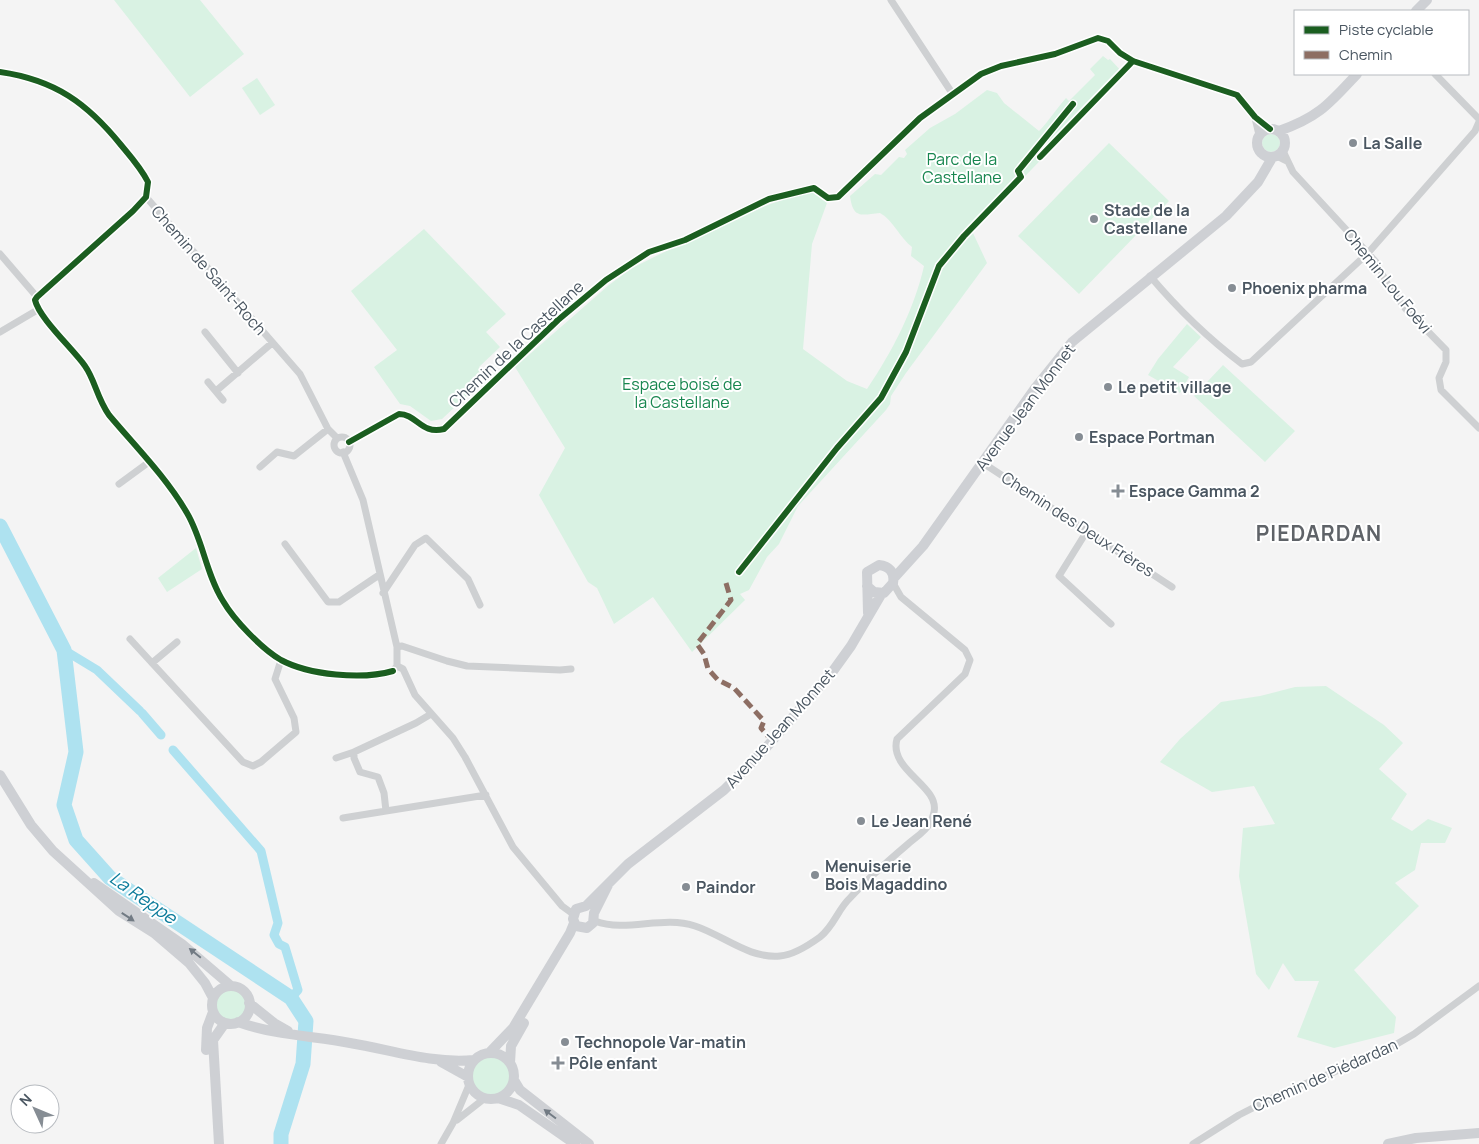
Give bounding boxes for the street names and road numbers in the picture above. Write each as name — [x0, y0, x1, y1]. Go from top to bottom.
street label: Chemin de Saint-Roch — [147, 200, 271, 340]
street label: Chemin Lou Foévi — [1339, 224, 1437, 338]
street label: Chemin de la Castellane — [444, 276, 588, 412]
street label: Avenue Jean Monnet — [970, 339, 1080, 475]
street label: Chemin des Deux Frères — [997, 466, 1159, 582]
street label: Avenue Jean Monnet — [720, 663, 840, 793]
street label: Chemin de Piédardan — [1249, 1033, 1401, 1117]

